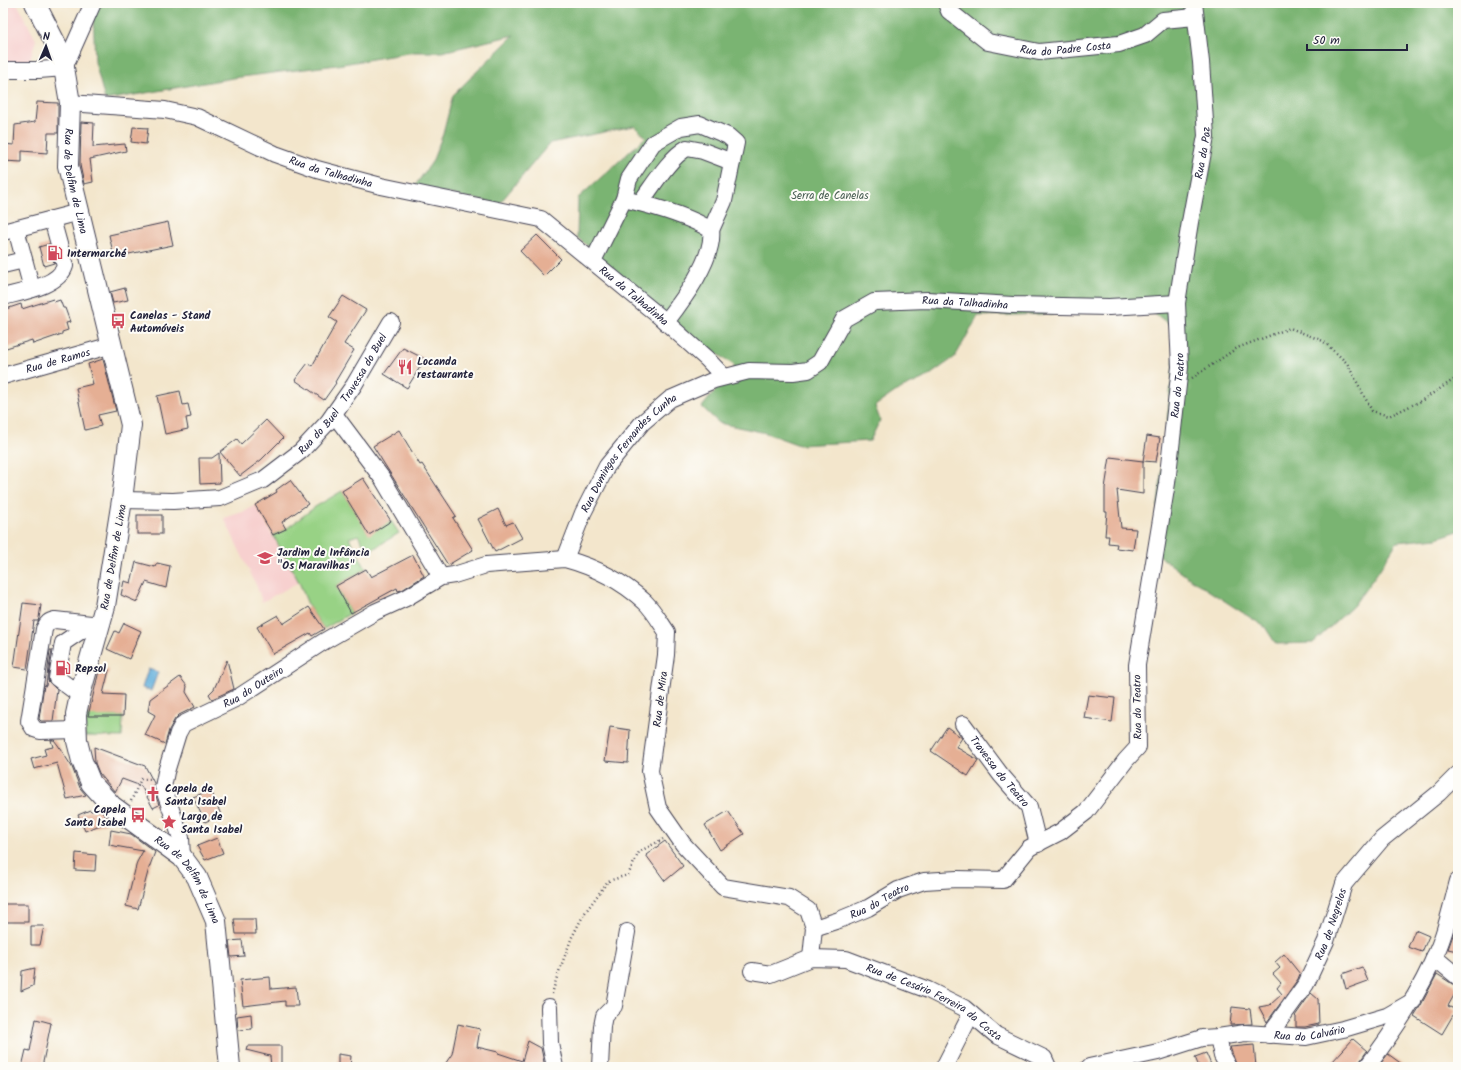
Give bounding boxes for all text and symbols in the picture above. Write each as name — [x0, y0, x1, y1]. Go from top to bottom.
north arrow — [26, 26, 66, 66]
scale bar — [1307, 26, 1407, 52]
text: N — [43, 28, 50, 46]
text: 50 m — [1313, 31, 1340, 50]
street label: Rua do Padre Costa — [1018, 37, 1112, 62]
street label: Rua da Paz — [1190, 126, 1216, 180]
street label: Rua de Delfim de Lima — [58, 128, 92, 236]
street label: Rua da Talhadinha — [286, 152, 374, 193]
park label: Serra de Canelas — [791, 187, 869, 205]
fuel station icon: Intermarché — [46, 244, 64, 262]
place label: Intermarché — [67, 245, 127, 263]
street label: Rua da Talhadinha — [594, 262, 672, 331]
street label: Rua da Talhadinha — [922, 292, 1009, 315]
place label: Canelas - Stand Automóveis — [130, 307, 212, 338]
bus stop icon: Canelas - Stand Automóveis — [109, 312, 127, 330]
street label: Travessa do Buel — [336, 330, 393, 407]
street label: Rua de Ramos — [24, 344, 93, 379]
place label: Locanda restaurante — [417, 353, 474, 384]
street label: Rua do Teatro — [1166, 353, 1190, 419]
restaurant icon: Locanda restaurante — [396, 358, 414, 376]
street label: Rua Domingos Fernandes Cunha — [577, 389, 680, 516]
street label: Rua do Buel — [294, 405, 345, 459]
street label: Rua de Delfim de Lima — [96, 503, 132, 612]
place label: Jardim de Infância "Os Maravilhas" — [277, 544, 370, 575]
school or university icon: Jardim de Infância "Os Maravilhas" — [256, 549, 274, 567]
fuel station icon: Repsol — [54, 659, 72, 677]
place label: Repsol — [75, 660, 106, 678]
street label: Rua do Outeiro — [220, 662, 288, 713]
street label: Rua de Mira — [649, 670, 673, 728]
street label: Rua do Teatro — [1128, 674, 1148, 740]
street label: Travessa do Teatro — [965, 732, 1033, 812]
place label: Capela de Santa Isabel — [165, 780, 226, 811]
church icon: Capela de Santa Isabel — [144, 785, 162, 803]
place label: Capela Santa Isabel — [65, 801, 126, 832]
bus stop icon: Capela Santa Isabel — [129, 806, 147, 824]
place label: Largo de Santa Isabel — [181, 808, 242, 839]
place icon: Largo de Santa Isabel — [160, 813, 178, 831]
street label: Rua de Delfim de Lima — [150, 831, 224, 927]
street label: Rua do Teatro — [847, 879, 912, 925]
street label: Rua de Negrelos — [1310, 886, 1352, 963]
street label: Rua de Cesário Ferreira da Costa — [863, 959, 1004, 1046]
street label: Rua do Calvário — [1273, 1021, 1347, 1047]

